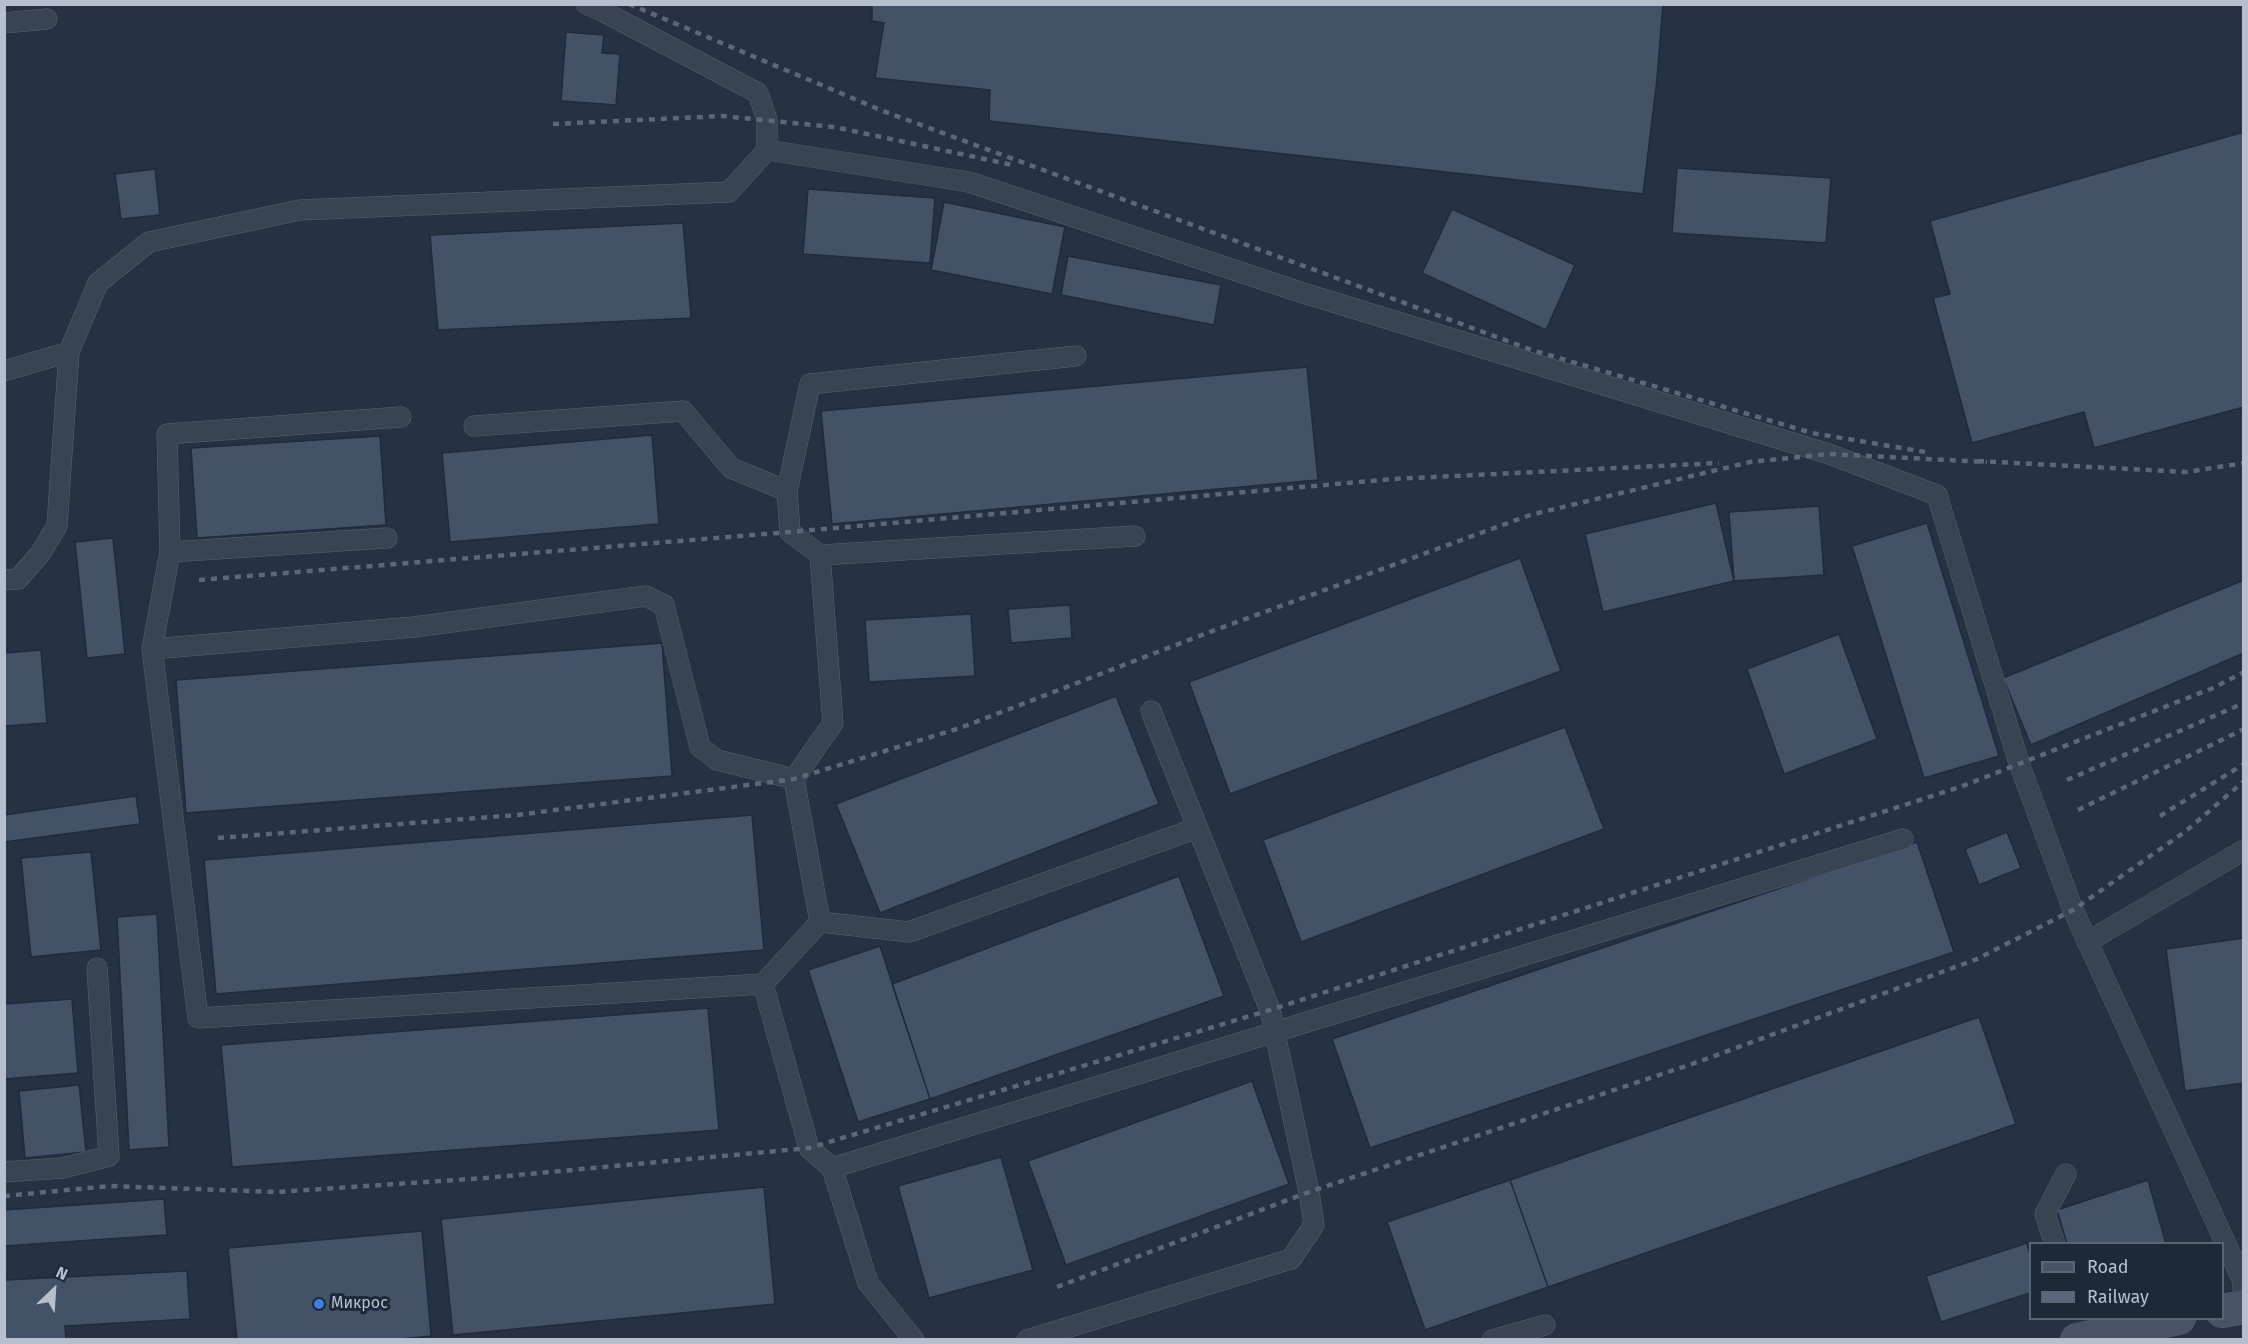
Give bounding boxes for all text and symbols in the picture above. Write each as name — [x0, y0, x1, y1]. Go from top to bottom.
legend — [2029, 1242, 2224, 1320]
text: Road — [2087, 1256, 2129, 1278]
north arrow — [24, 1260, 84, 1320]
text: N — [53, 1262, 71, 1284]
text: Railway — [2087, 1286, 2149, 1308]
place label: Микрос — [331, 1294, 388, 1314]
marker: Микрос — [312, 1297, 326, 1311]

